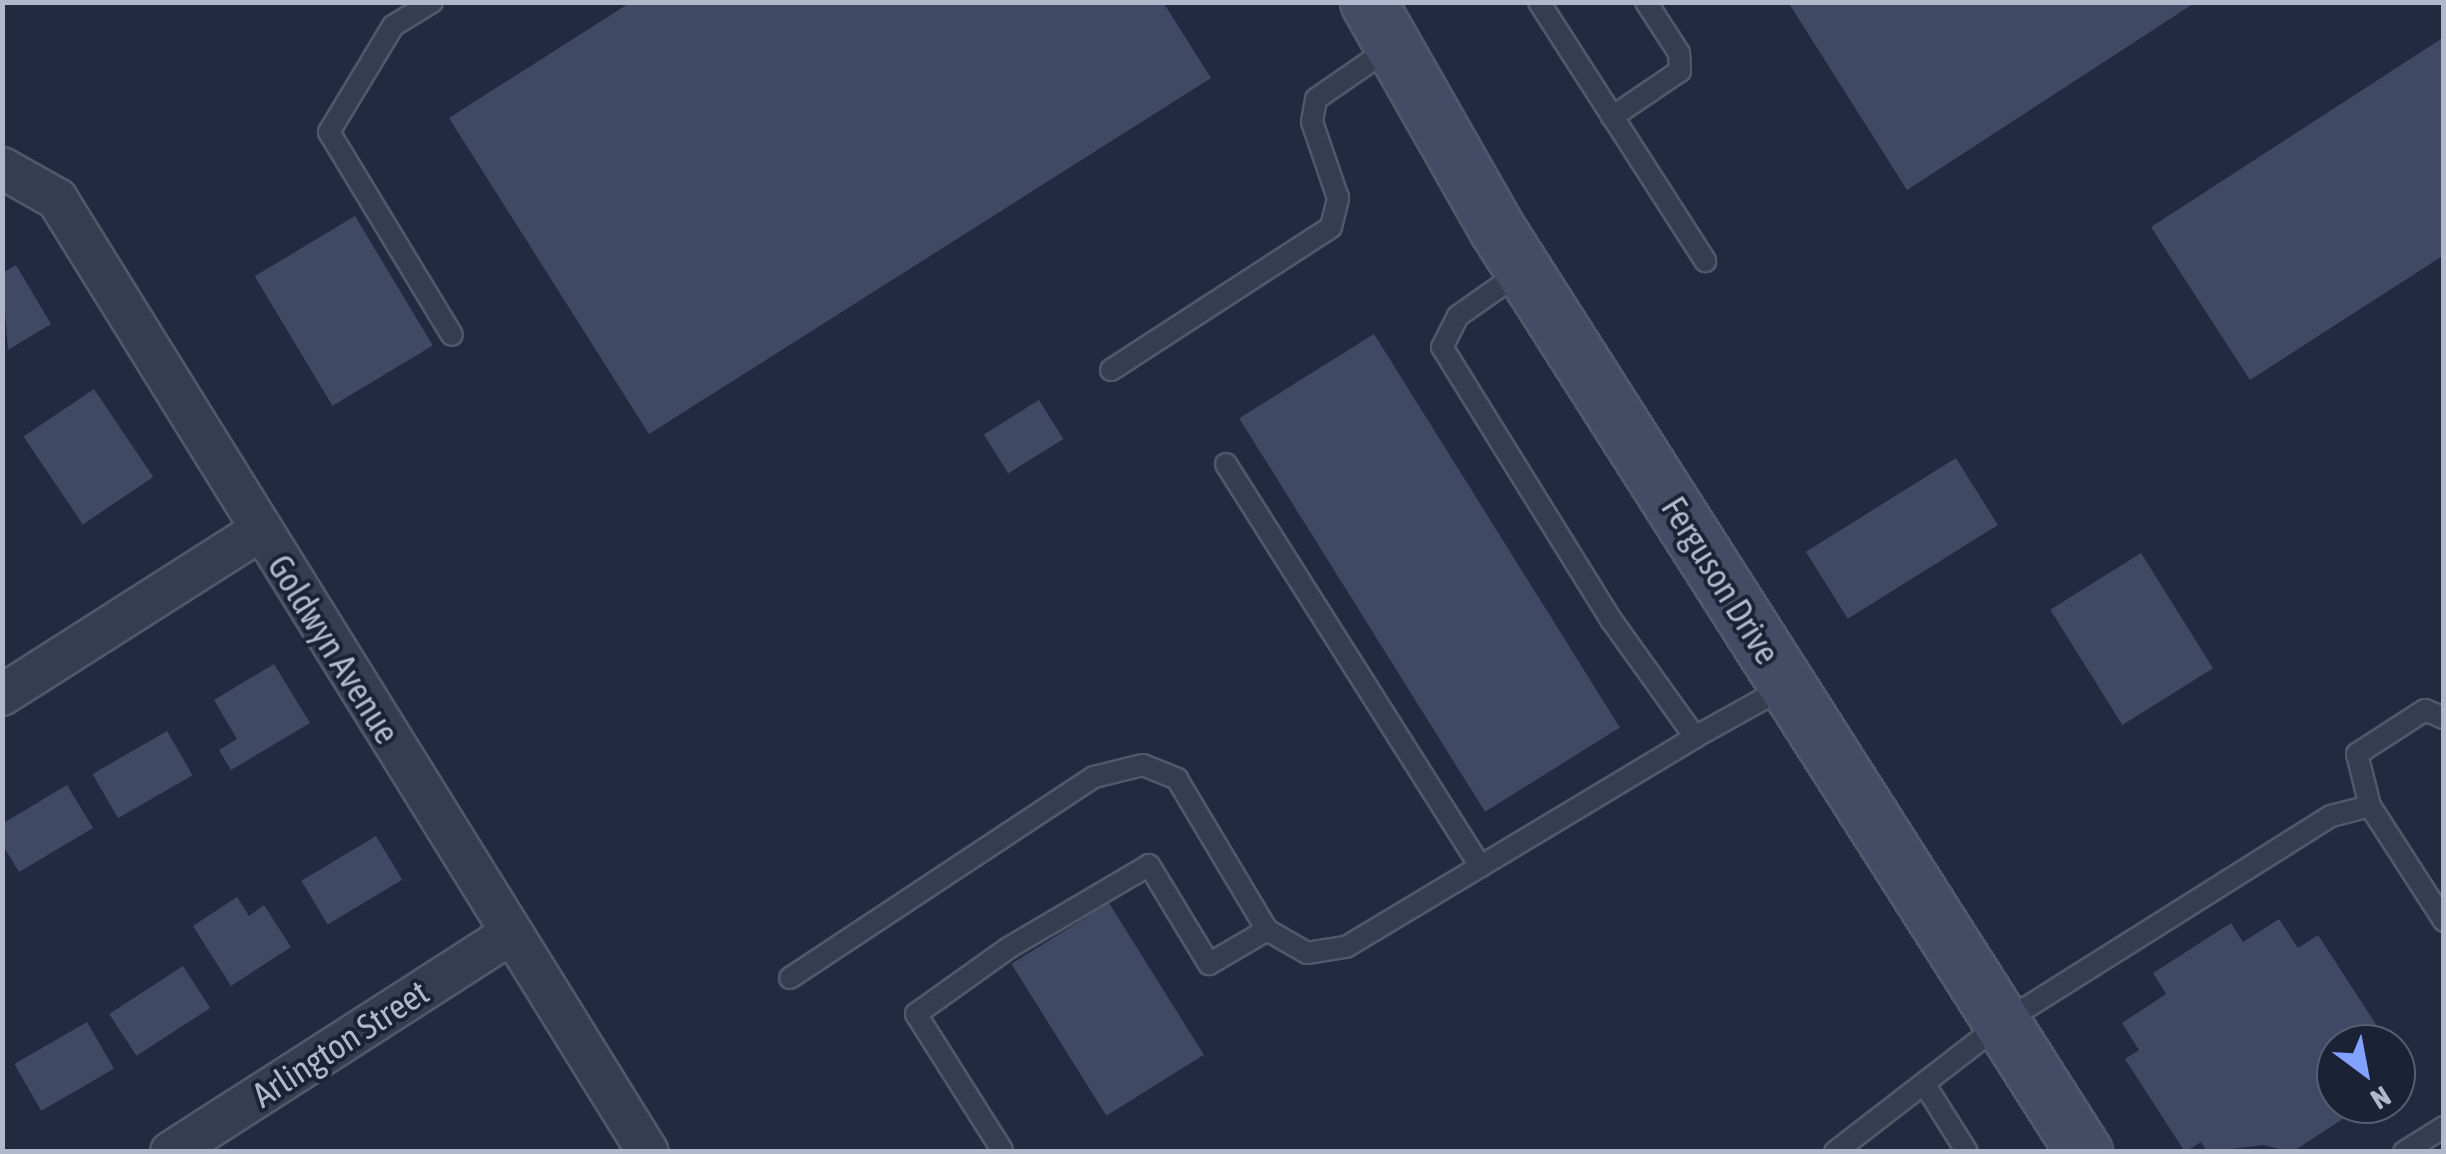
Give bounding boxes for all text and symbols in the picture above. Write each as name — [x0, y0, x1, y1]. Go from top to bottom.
street label: Ferguson Drive — [1653, 489, 1789, 671]
street label: Goldwyn Avenue — [259, 547, 409, 751]
street label: Arlington Street — [244, 970, 436, 1116]
north arrow — [2316, 1024, 2416, 1124]
text: N — [2365, 1080, 2396, 1116]

